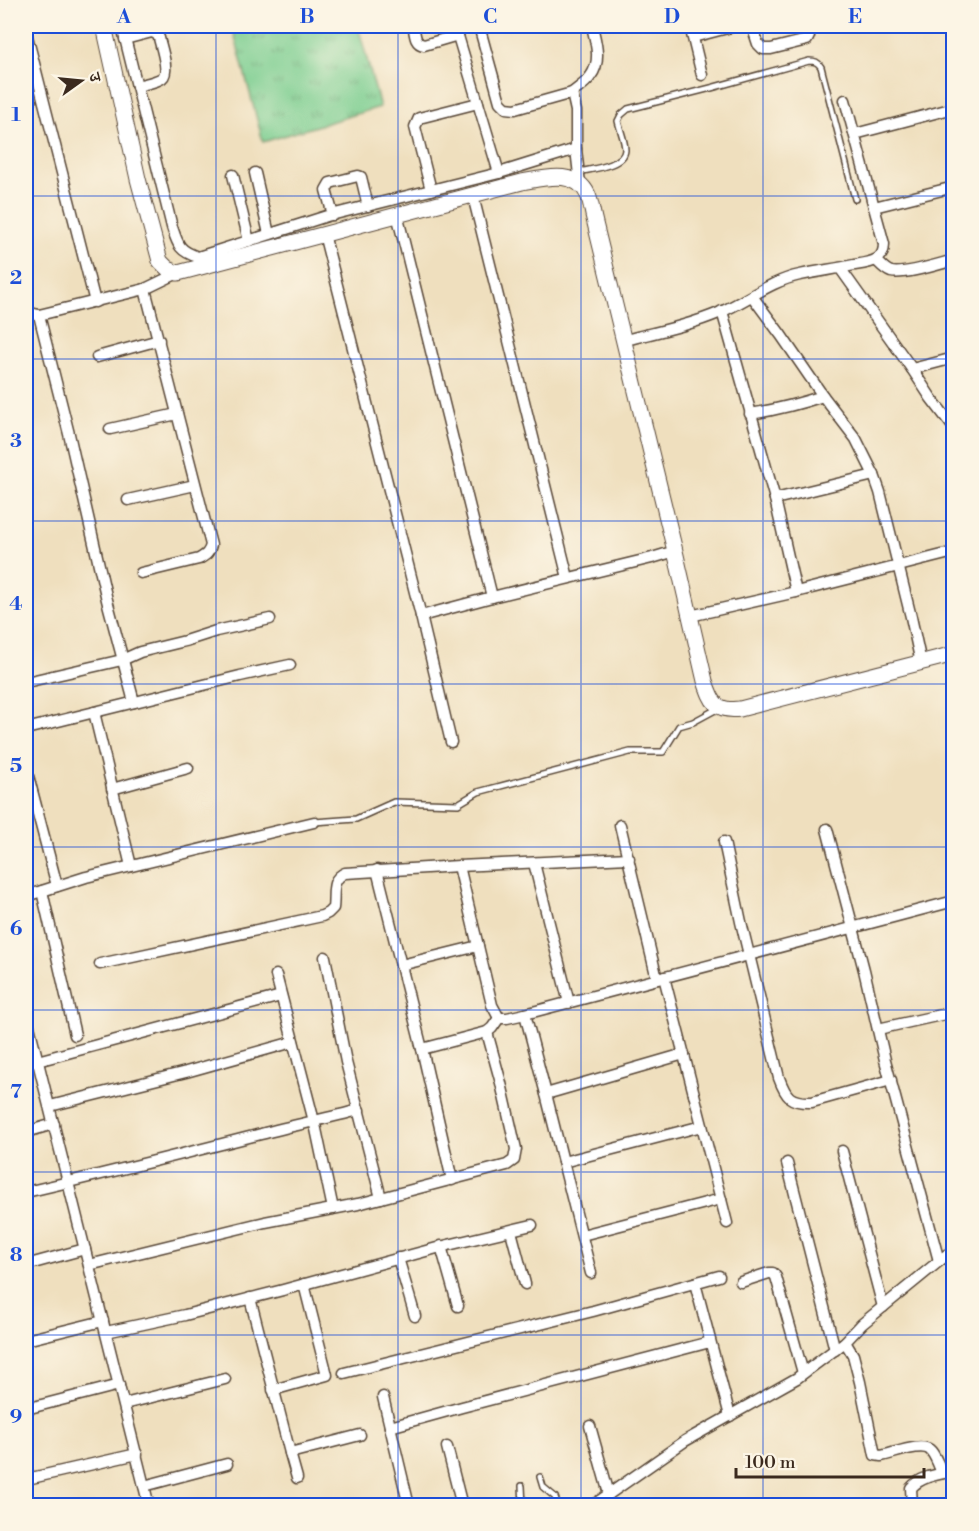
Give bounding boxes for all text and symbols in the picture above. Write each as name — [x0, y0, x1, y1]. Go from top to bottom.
text: A — [116, 5, 132, 30]
text: B — [299, 5, 315, 30]
text: C — [483, 5, 497, 30]
text: D — [664, 5, 680, 30]
text: E — [848, 5, 862, 30]
north arrow — [51, 51, 111, 111]
text: उ — [84, 70, 106, 86]
text: 1 — [11, 103, 21, 128]
text: 2 — [10, 266, 22, 291]
text: 3 — [10, 429, 22, 454]
text: 4 — [9, 592, 23, 617]
text: 5 — [10, 754, 22, 779]
text: 6 — [10, 917, 23, 942]
text: 7 — [10, 1080, 22, 1105]
text: 8 — [10, 1243, 23, 1268]
text: 9 — [10, 1405, 22, 1430]
scale bar — [736, 1441, 924, 1479]
text: 100 m — [745, 1451, 796, 1474]

